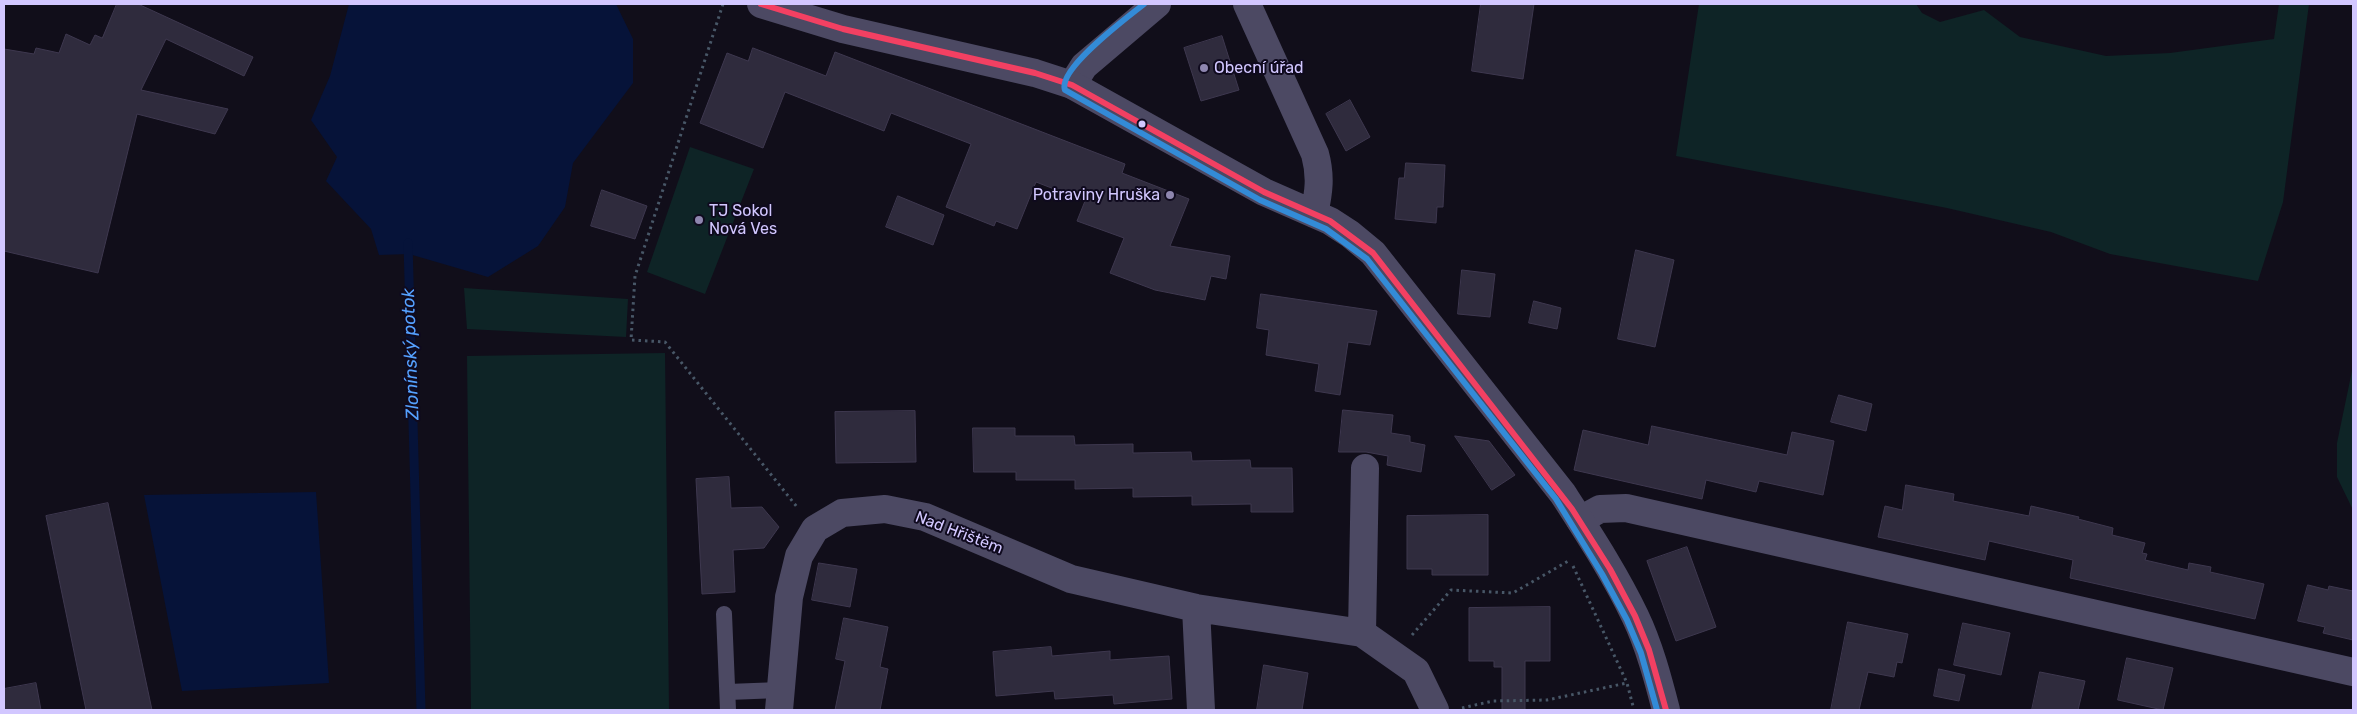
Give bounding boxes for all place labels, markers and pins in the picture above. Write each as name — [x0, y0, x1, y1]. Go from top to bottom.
place label: Obecní úřad — [1214, 58, 1304, 78]
marker: Obecní úřad — [1198, 62, 1210, 74]
unlabelled marker — [1137, 119, 1147, 129]
place label: Potraviny Hruška — [1033, 185, 1160, 205]
marker: Potraviny Hruška — [1164, 189, 1176, 201]
place label: TJ Sokol Nová Ves — [709, 201, 777, 239]
marker: TJ Sokol Nová Ves — [693, 214, 705, 226]

